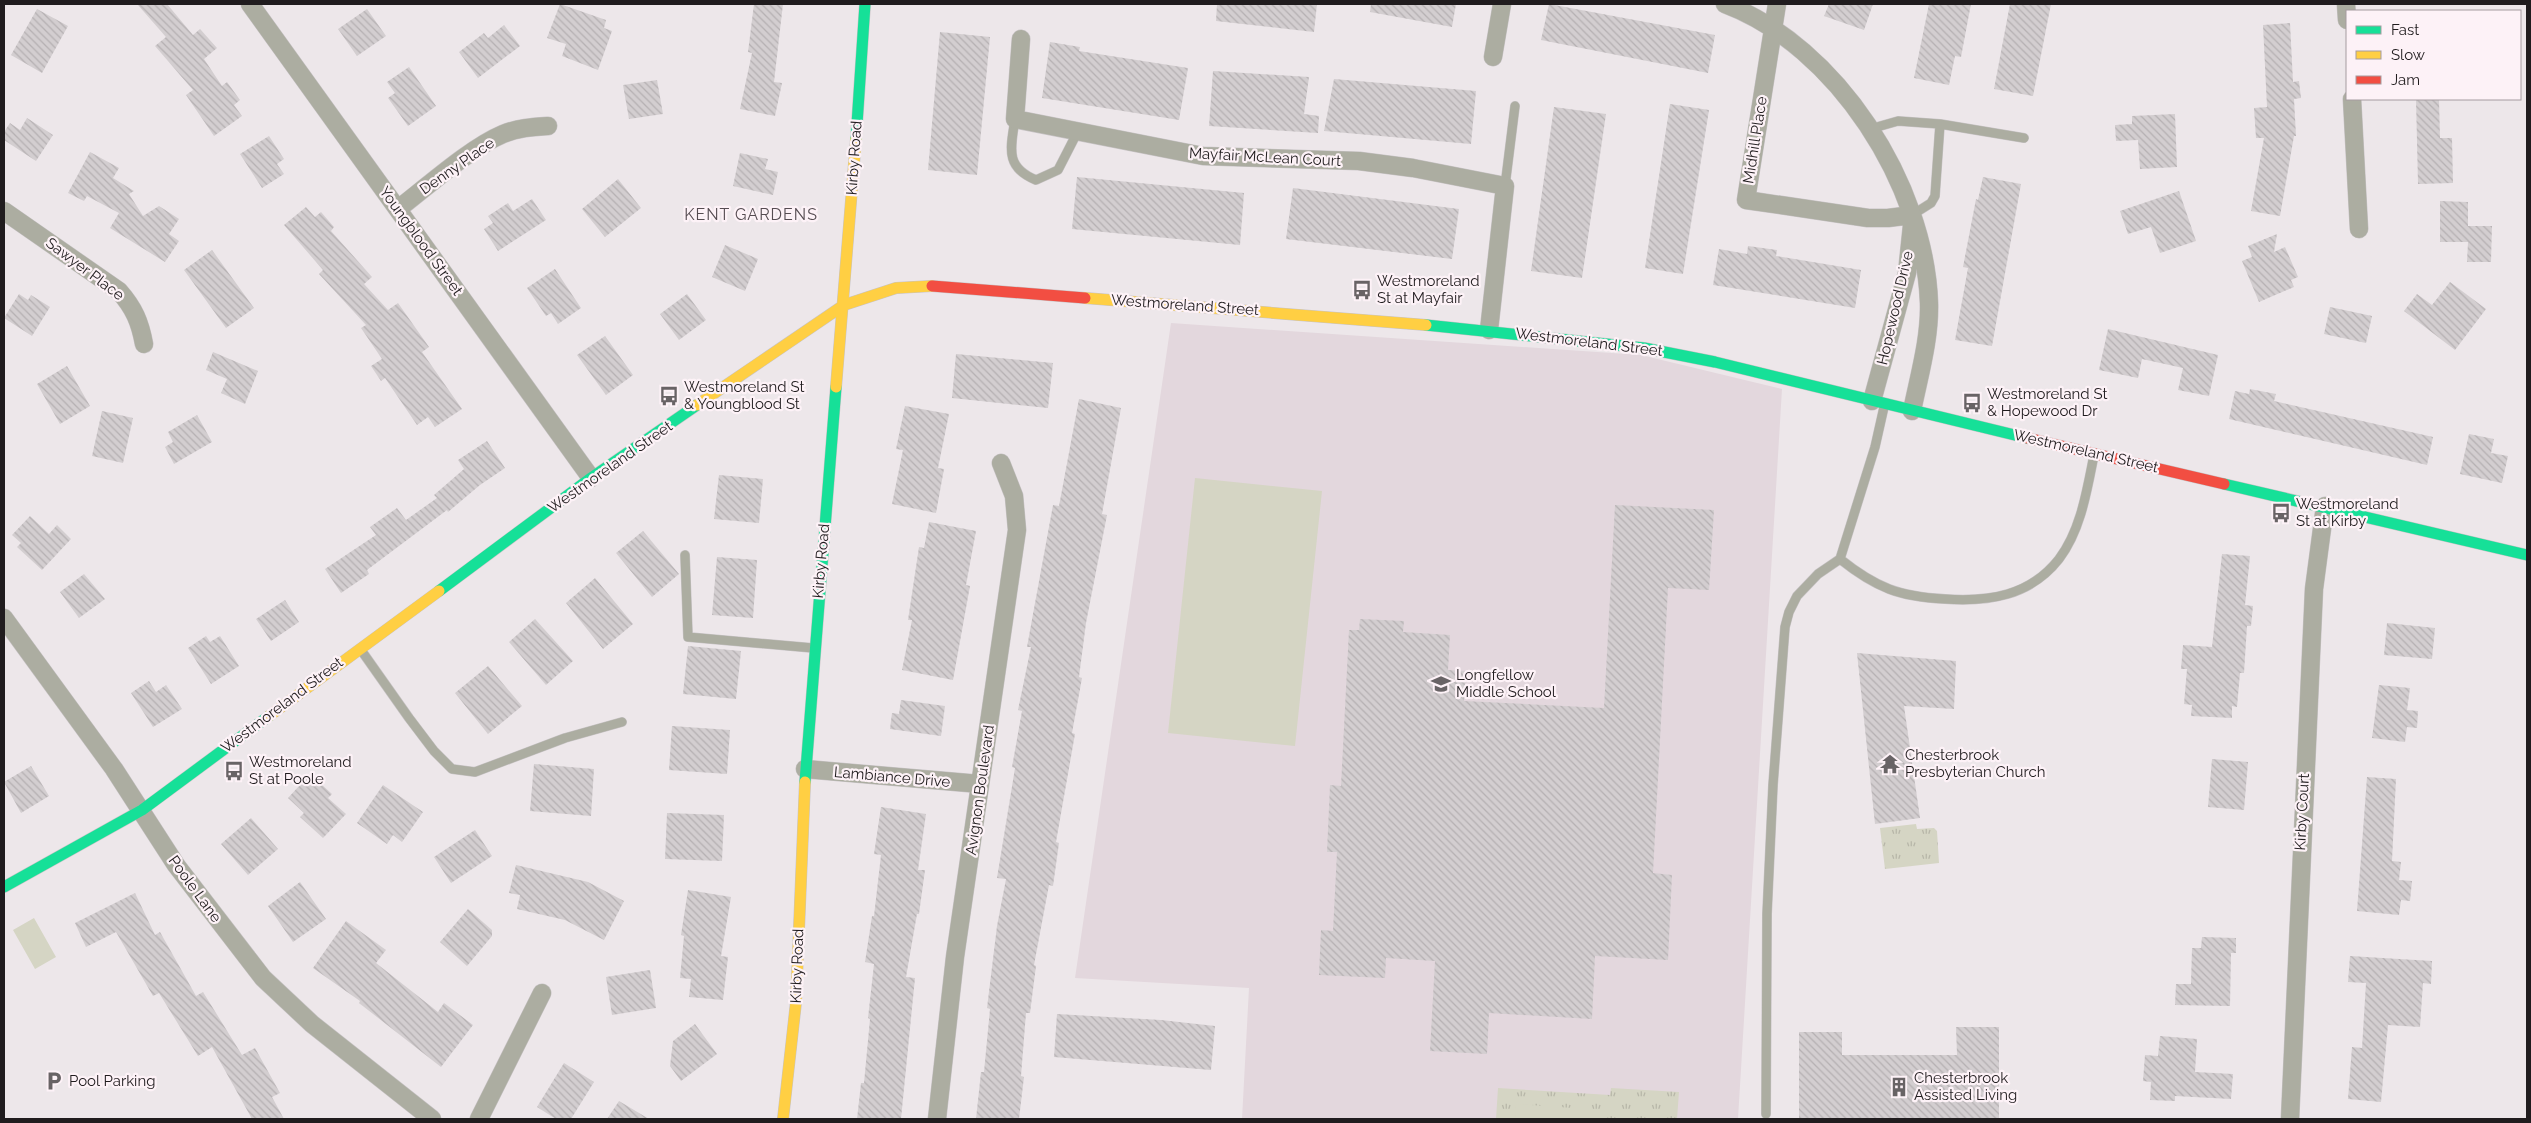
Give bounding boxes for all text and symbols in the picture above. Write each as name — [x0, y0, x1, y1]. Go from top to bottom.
legend — [2346, 10, 2521, 100]
text: Fast — [2391, 21, 2419, 39]
text: Slow — [2391, 46, 2425, 64]
text: Jam — [2391, 71, 2420, 89]
street label: Midhill Place — [1739, 95, 1771, 185]
street label: Kirby Road — [842, 120, 866, 196]
street label: Denny Place — [416, 134, 498, 198]
street label: Mayfair McLean Court — [1189, 144, 1341, 170]
street label: Youngblood Street — [375, 183, 467, 299]
district label: KENT GARDENS — [684, 205, 818, 224]
street label: Sawyer Place — [42, 234, 128, 304]
street label: Hopewood Drive — [1873, 249, 1917, 367]
place label: Westmoreland St at Mayfair — [1377, 272, 1480, 307]
bus stop icon: Westmoreland St at Mayfair — [1351, 279, 1373, 301]
street label: Westmoreland Street — [1111, 291, 1259, 319]
street label: Westmoreland Street — [1514, 324, 1664, 360]
place label: Westmoreland St & Youngblood St — [684, 378, 804, 413]
bus stop icon: Westmoreland St & Youngblood St — [658, 385, 680, 407]
place label: Westmoreland St & Hopewood Dr — [1987, 385, 2107, 420]
bus stop icon: Westmoreland St & Hopewood Dr — [1961, 392, 1983, 414]
street label: Westmoreland Street — [544, 417, 676, 517]
street label: Westmoreland Street — [2012, 426, 2160, 476]
place label: Westmoreland St at Kirby — [2296, 495, 2399, 530]
bus stop icon: Westmoreland St at Kirby — [2270, 502, 2292, 524]
street label: Kirby Road — [809, 523, 833, 599]
street label: Westmoreland Street — [217, 653, 347, 757]
place label: Longfellow Middle School — [1456, 666, 1557, 701]
school or university icon: Longfellow Middle School — [1430, 673, 1452, 695]
street label: Avignon Boulevard — [962, 724, 998, 856]
place label: Chesterbrook Presbyterian Church — [1905, 746, 2045, 781]
place label: Westmoreland St at Poole — [249, 753, 352, 788]
temple icon: Chesterbrook Presbyterian Church — [1879, 753, 1901, 775]
bus stop icon: Westmoreland St at Poole — [223, 760, 245, 782]
street label: Lambiance Drive — [833, 763, 951, 791]
street label: Kirby Court — [2291, 773, 2313, 851]
street label: Poole Lane — [165, 852, 225, 926]
street label: Kirby Road — [787, 928, 807, 1004]
place label: Chesterbrook Assisted Living — [1914, 1069, 2017, 1104]
parking icon: Pool Parking — [43, 1070, 65, 1092]
place label: Pool Parking — [69, 1072, 155, 1090]
building icon: Chesterbrook Assisted Living — [1888, 1076, 1910, 1098]

